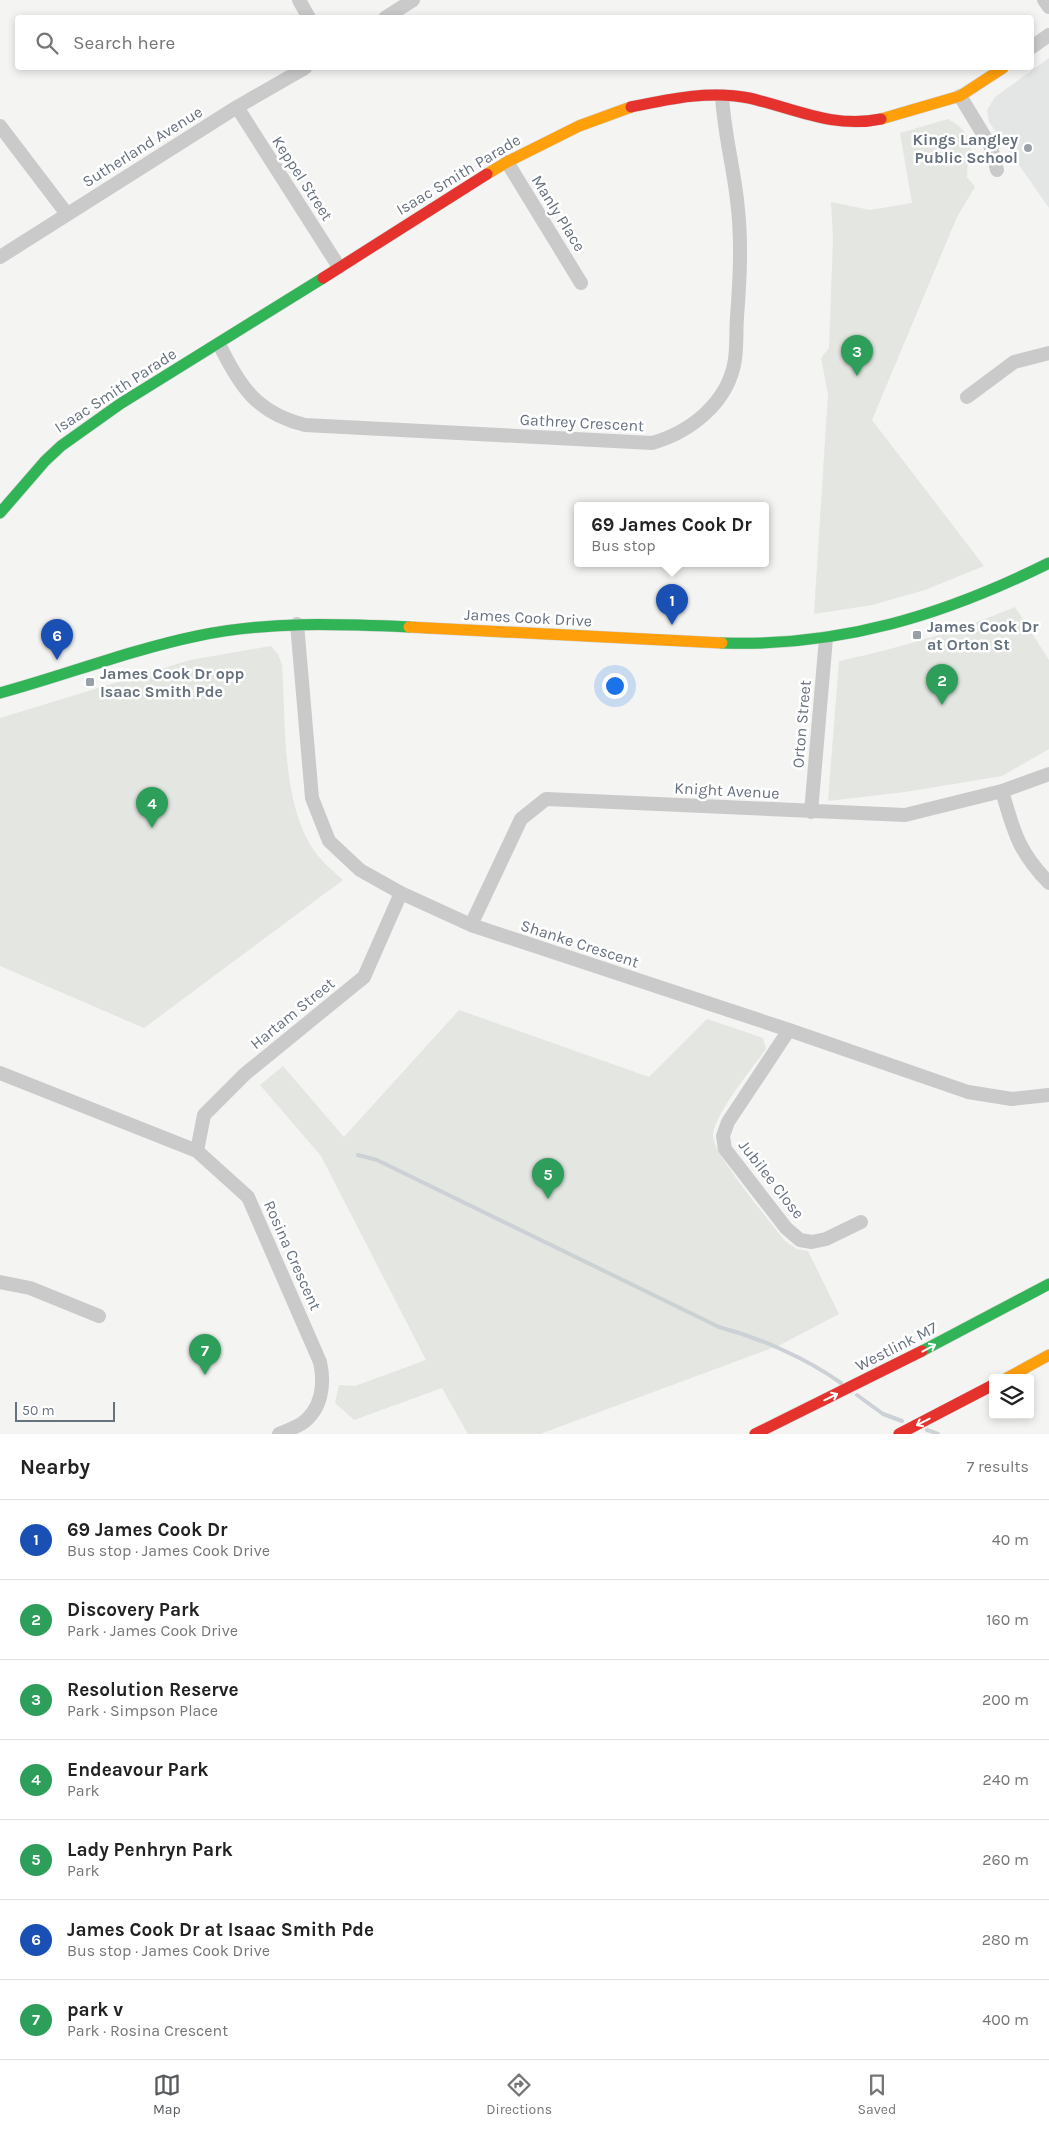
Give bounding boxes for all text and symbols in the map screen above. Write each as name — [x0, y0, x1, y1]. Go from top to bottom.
search box — [15, 15, 1034, 70]
icon: search — [33, 29, 61, 57]
text: Search here — [73, 32, 175, 54]
street label: Sutherland Avenue — [79, 102, 206, 191]
street label: Isaac Smith Parade — [393, 130, 524, 219]
place label: Kings Langley Public School — [913, 130, 1018, 167]
street label: Keppel Street — [268, 132, 337, 224]
marker: Kings Langley Public School — [1022, 142, 1034, 154]
street label: Manly Place — [528, 172, 590, 255]
pin: 3 — [841, 335, 873, 376]
street label: Isaac Smith Parade — [51, 344, 180, 437]
street label: Gathrey Crescent — [519, 410, 645, 435]
popup — [574, 502, 769, 567]
text: 69 James Cook Dr — [591, 514, 752, 536]
text: Bus stop — [591, 536, 656, 555]
pin: 1 — [656, 584, 688, 625]
street label: James Cook Drive — [463, 605, 592, 630]
place label: James Cook Dr at Orton St — [927, 617, 1039, 654]
pin: 6 — [41, 619, 73, 660]
marker: James Cook Dr at Orton St — [911, 629, 923, 641]
place label: James Cook Dr opp Isaac Smith Pde — [100, 664, 244, 701]
pin: 2 — [926, 664, 958, 705]
your location — [602, 673, 628, 699]
marker: James Cook Dr opp Isaac Smith Pde — [84, 676, 96, 688]
street label: Orton Street — [788, 679, 815, 769]
street label: Knight Avenue — [674, 778, 780, 803]
pin: 4 — [136, 787, 168, 828]
street label: Shanke Crescent — [518, 915, 641, 972]
street label: Hartam Street — [246, 974, 338, 1053]
street label: Jubilee Close — [735, 1136, 808, 1222]
pin: 5 — [532, 1158, 564, 1199]
street label: Rosina Crescent — [260, 1197, 325, 1313]
street label: Westlink M7 — [852, 1318, 941, 1375]
pin: 7 — [189, 1334, 221, 1375]
one-way arrow — [922, 1342, 936, 1352]
map controls — [989, 1374, 1034, 1419]
button: layers — [989, 1374, 1034, 1419]
one-way arrow — [823, 1392, 838, 1402]
scale bar — [15, 1399, 115, 1422]
text: 50 m — [22, 1402, 55, 1419]
one-way arrow — [916, 1418, 931, 1427]
text: Nearby — [20, 1455, 90, 1479]
text: 7 results — [967, 1457, 1029, 1476]
text: 69 James Cook Dr — [67, 1519, 228, 1541]
text: 1 — [33, 1530, 39, 1549]
text: 40 m — [992, 1530, 1029, 1549]
text: Bus stop · James Cook Drive — [67, 1541, 270, 1560]
text: Discovery Park — [67, 1599, 200, 1621]
text: 2 — [31, 1610, 41, 1629]
text: 160 m — [986, 1610, 1029, 1629]
text: Park · James Cook Drive — [67, 1621, 238, 1640]
text: Resolution Reserve — [67, 1679, 239, 1701]
text: 3 — [31, 1690, 41, 1709]
text: 200 m — [982, 1690, 1029, 1709]
text: Park · Simpson Place — [67, 1701, 218, 1720]
text: Endeavour Park — [67, 1759, 208, 1781]
text: 4 — [31, 1770, 41, 1789]
text: 240 m — [983, 1770, 1029, 1789]
text: Park — [67, 1781, 99, 1800]
text: Lady Penhryn Park — [67, 1839, 233, 1861]
text: 5 — [31, 1850, 41, 1869]
text: 260 m — [982, 1850, 1029, 1869]
text: Park — [67, 1861, 99, 1880]
text: James Cook Dr at Isaac Smith Pde — [67, 1919, 374, 1941]
text: 6 — [31, 1930, 41, 1949]
text: 280 m — [982, 1930, 1029, 1949]
text: Bus stop · James Cook Drive — [67, 1941, 270, 1960]
text: park v — [67, 1999, 123, 2021]
text: 7 — [32, 2010, 40, 2029]
text: 400 m — [982, 2010, 1029, 2029]
text: Park · Rosina Crescent — [67, 2021, 228, 2040]
tab: Map — [153, 2071, 181, 2118]
tab: Directions — [486, 2071, 552, 2118]
tab: Saved — [858, 2071, 896, 2118]

